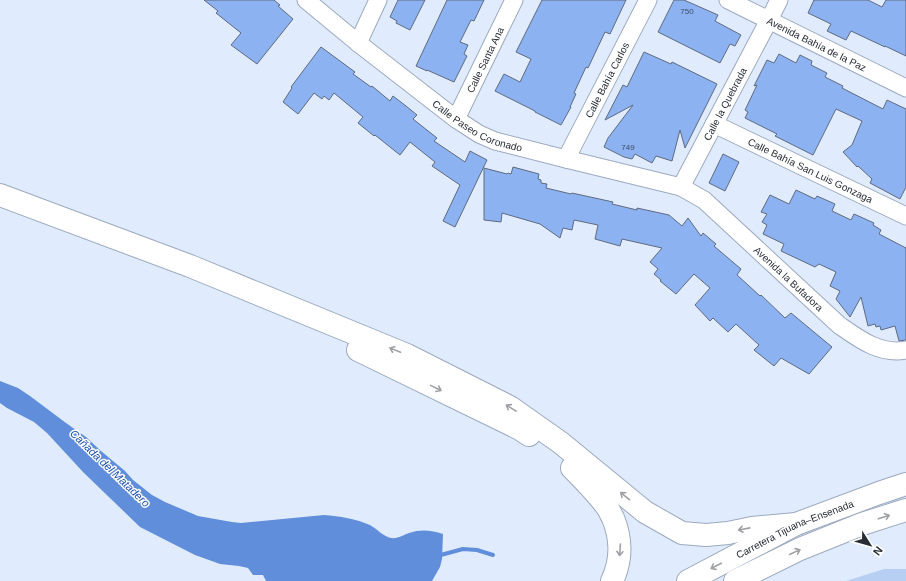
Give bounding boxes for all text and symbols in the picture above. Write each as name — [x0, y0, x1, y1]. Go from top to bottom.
house number: 750 — [680, 7, 694, 16]
street label: Avenida Bahía de la Paz — [765, 15, 868, 73]
street label: Calle Santa Ana — [465, 25, 506, 95]
street label: Calle Bahía Carlos — [583, 41, 631, 120]
street label: Calle la Quebrada — [702, 65, 749, 142]
street label: Calle Paseo Coronado — [430, 98, 524, 154]
street label: Calle Bahía San Luis Gonzaga — [746, 136, 875, 205]
house number: 749 — [621, 143, 635, 152]
street label: Avenida la Bufadora — [752, 244, 826, 314]
one-way arrow — [389, 346, 401, 354]
one-way arrow — [430, 385, 442, 392]
one-way arrow — [505, 404, 517, 412]
water label: Cañada del Matadero — [68, 427, 152, 509]
one-way arrow — [620, 492, 631, 500]
street label: Carretera Tijuana–Ensenada — [734, 498, 856, 561]
one-way arrow — [877, 513, 890, 520]
north arrow — [850, 525, 890, 565]
one-way arrow — [737, 526, 750, 534]
one-way arrow — [616, 543, 623, 556]
text: N — [871, 544, 885, 558]
one-way arrow — [788, 548, 800, 555]
one-way arrow — [710, 563, 722, 570]

